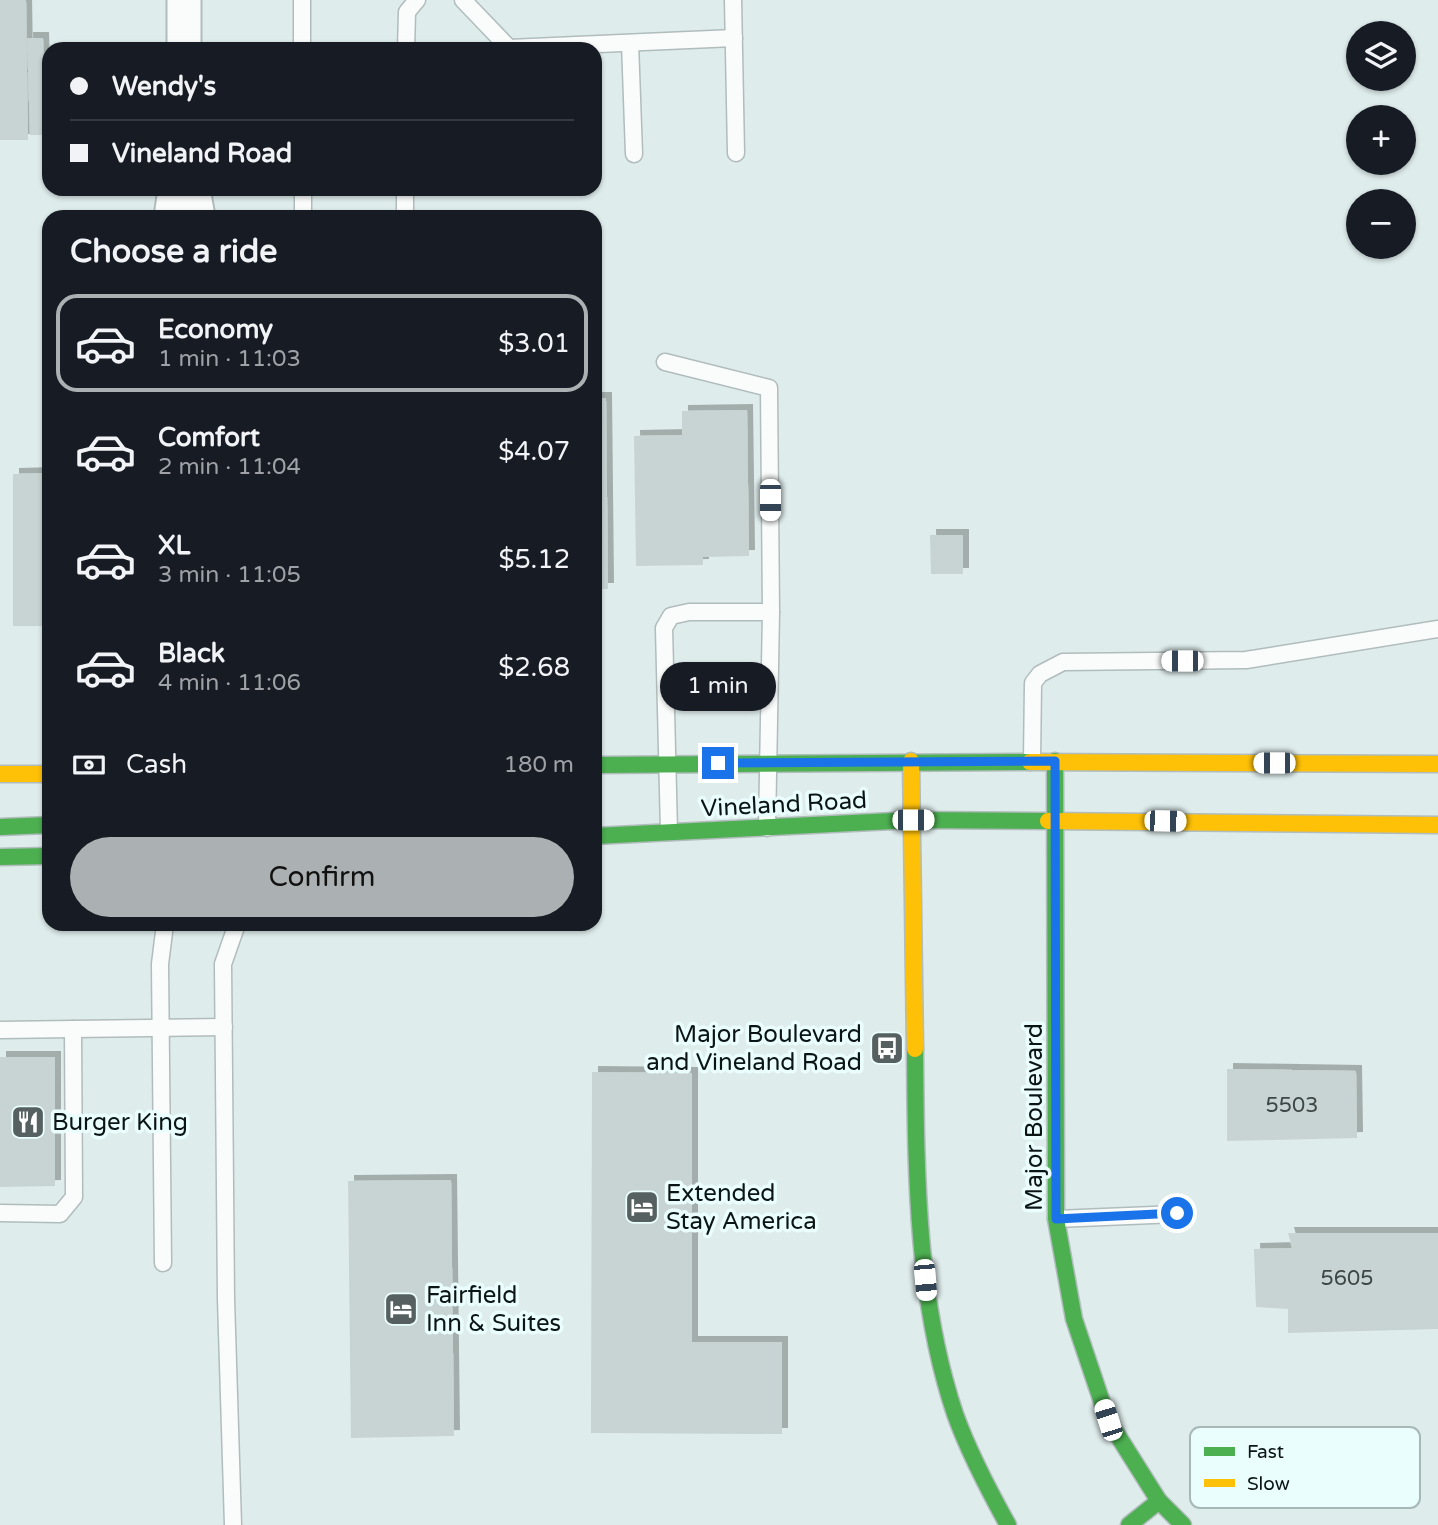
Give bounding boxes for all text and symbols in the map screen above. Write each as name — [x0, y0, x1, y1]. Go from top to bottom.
map controls — [1346, 21, 1416, 259]
button: layers — [1346, 21, 1416, 91]
text: Wendy's — [112, 71, 216, 102]
button: + — [1346, 105, 1416, 175]
text: Vineland Road — [112, 138, 292, 169]
button: − — [1346, 189, 1416, 259]
text: Choose a ride — [70, 233, 277, 271]
icon: car — [74, 312, 137, 375]
text: Economy — [158, 314, 273, 345]
text: $3.01 — [498, 328, 570, 359]
text: 1 min · 11:03 — [158, 345, 301, 373]
icon: car — [74, 420, 137, 483]
text: Comfort — [158, 422, 260, 453]
text: $4.07 — [498, 436, 570, 467]
text: 2 min · 11:04 — [158, 453, 301, 481]
car — [760, 479, 781, 521]
icon: car — [74, 528, 137, 591]
text: XL — [158, 530, 190, 561]
text: $5.12 — [498, 544, 570, 575]
text: 3 min · 11:05 — [158, 561, 301, 589]
icon: car — [74, 636, 137, 699]
text: Black — [158, 638, 225, 669]
car — [1162, 651, 1204, 672]
text: $2.68 — [498, 652, 570, 683]
callout: 1 min — [660, 662, 776, 710]
text: 4 min · 11:06 — [158, 669, 301, 697]
text: 1 min — [687, 672, 749, 700]
icon: cash — [70, 746, 108, 784]
route end — [702, 747, 734, 779]
text: Cash — [126, 749, 187, 780]
text: 180 m — [504, 751, 574, 779]
car — [1254, 753, 1296, 774]
street label: Vineland Road — [700, 786, 868, 823]
car — [893, 810, 935, 831]
car — [1144, 810, 1187, 832]
button: Confirm — [70, 837, 574, 917]
place label: Major Boulevard and Vineland Road — [646, 1020, 862, 1077]
street label: Major Boulevard — [1020, 1023, 1049, 1211]
bus stop icon: Major Boulevard and Vineland Road — [868, 1029, 906, 1067]
house number: 5503 — [1266, 1093, 1318, 1118]
restaurant icon: Burger King — [9, 1103, 47, 1141]
place label: Burger King — [52, 1108, 188, 1137]
place label: Extended Stay America — [666, 1179, 817, 1236]
hotel icon: Extended Stay America — [623, 1188, 661, 1226]
route start — [1161, 1197, 1193, 1229]
car — [913, 1258, 938, 1302]
house number: 5605 — [1321, 1266, 1373, 1291]
place label: Fairfield Inn & Suites — [426, 1281, 561, 1338]
hotel icon: Fairfield Inn & Suites — [382, 1290, 420, 1328]
car — [1092, 1397, 1125, 1443]
legend — [1190, 1427, 1420, 1508]
text: Fast — [1247, 1441, 1284, 1463]
text: Slow — [1247, 1473, 1290, 1495]

